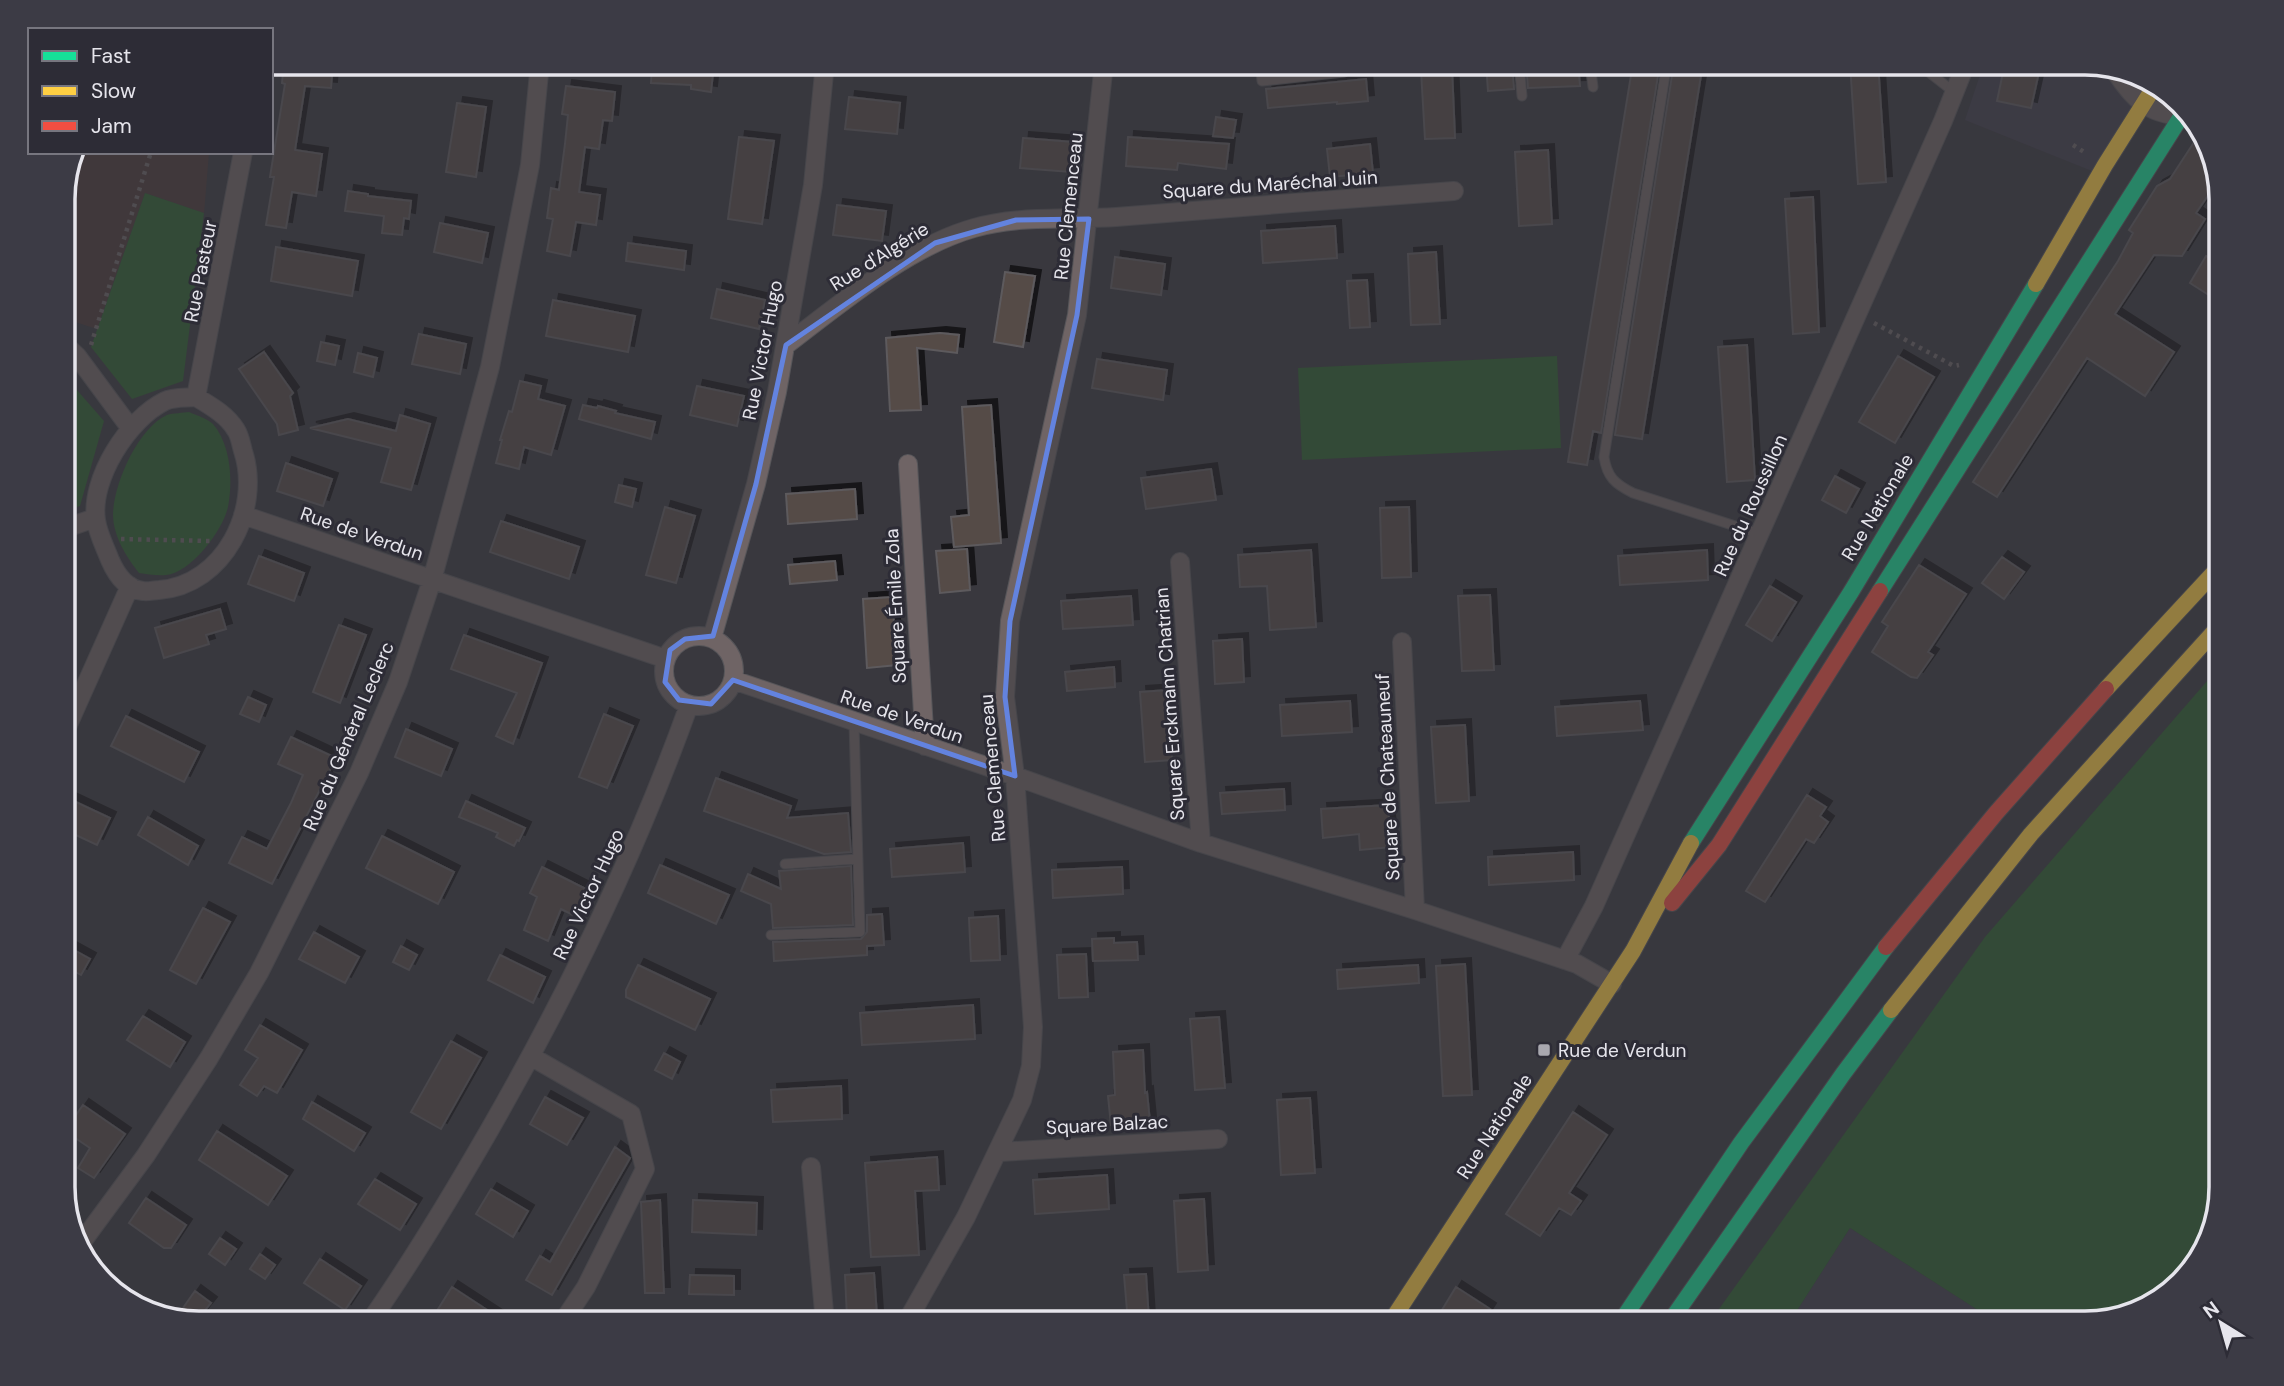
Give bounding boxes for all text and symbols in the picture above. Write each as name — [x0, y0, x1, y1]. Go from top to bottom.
legend — [28, 28, 273, 154]
text: Fast — [91, 42, 131, 70]
text: Slow — [91, 77, 136, 105]
text: Jam — [91, 112, 132, 140]
street label: Rue Clemenceau — [1048, 131, 1089, 281]
street label: Square du Maréchal Juin — [1162, 165, 1378, 204]
street label: Rue d'Algérie — [825, 216, 933, 297]
street label: Rue Pasteur — [178, 218, 223, 325]
street label: Rue Victor Hugo — [737, 278, 788, 422]
street label: Rue du Roussillon — [1708, 430, 1793, 580]
street label: Rue Nationale — [1836, 449, 1919, 565]
street label: Rue de Verdun — [297, 501, 427, 566]
street label: Square Émile Zola — [879, 528, 912, 684]
street label: Square Erckmann Chatrian — [1149, 587, 1190, 821]
street label: Rue du Général Leclerc — [297, 638, 400, 835]
street label: Square de Chateauneuf — [1370, 673, 1405, 881]
street label: Rue de Verdun — [837, 684, 967, 749]
street label: Rue Clemenceau — [974, 693, 1011, 843]
street label: Rue Victor Hugo — [547, 825, 630, 964]
place label: Rue de Verdun — [1558, 1038, 1686, 1063]
marker: Rue de Verdun — [1536, 1042, 1552, 1058]
street label: Rue Nationale — [1451, 1069, 1538, 1184]
street label: Square Balzac — [1045, 1109, 1169, 1140]
north arrow — [2186, 1288, 2256, 1358]
text: N — [2198, 1296, 2224, 1324]

